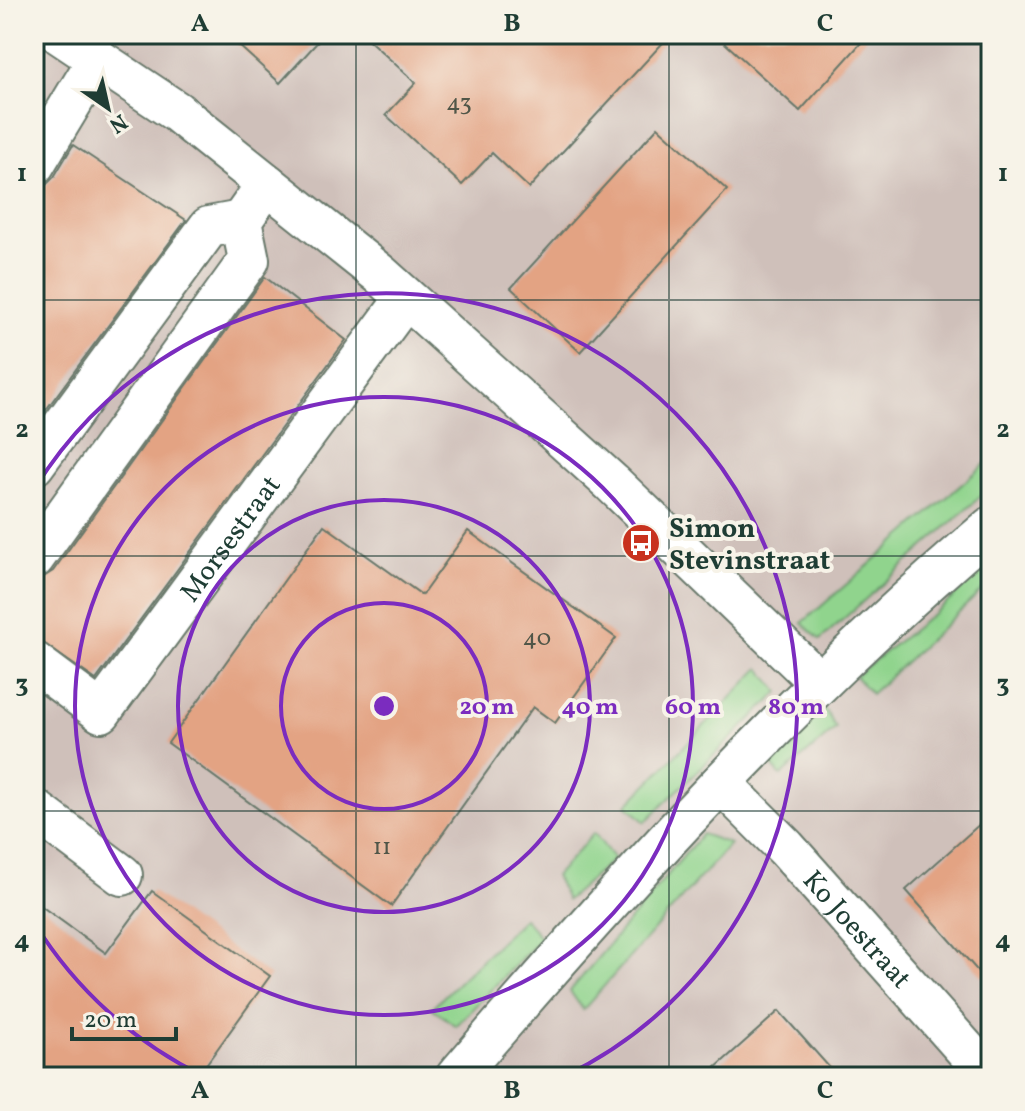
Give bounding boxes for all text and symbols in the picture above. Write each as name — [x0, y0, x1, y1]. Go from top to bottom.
text: A — [191, 6, 210, 42]
text: B — [503, 6, 521, 42]
text: C — [817, 6, 833, 42]
north arrow — [68, 68, 148, 148]
house number: 43 — [446, 87, 472, 121]
text: N — [102, 105, 133, 140]
text: 1 — [17, 156, 27, 192]
text: 1 — [998, 156, 1008, 192]
text: 2 — [15, 412, 29, 448]
text: 2 — [996, 412, 1010, 448]
street label: Morsestraat — [172, 468, 291, 611]
place label: Simon Stevinstraat — [669, 510, 830, 581]
bus stop icon: Simon Stevinstraat — [620, 522, 662, 564]
house number: 40 — [523, 622, 551, 656]
text: 3 — [15, 667, 29, 703]
text: 3 — [996, 667, 1010, 703]
text: 20 m — [459, 691, 515, 725]
text: 40 m — [562, 691, 618, 725]
text: 60 m — [665, 691, 721, 725]
text: 80 m — [768, 691, 824, 725]
centre of rings — [370, 692, 398, 720]
house number: 11 — [373, 831, 391, 865]
street label: Ko Joestraat — [793, 863, 919, 998]
text: 4 — [14, 923, 30, 959]
text: 4 — [995, 923, 1011, 959]
scale bar — [72, 991, 176, 1041]
text: 20 m — [84, 1004, 137, 1038]
text: A — [191, 1073, 210, 1109]
text: B — [503, 1073, 521, 1109]
text: C — [817, 1073, 833, 1109]

